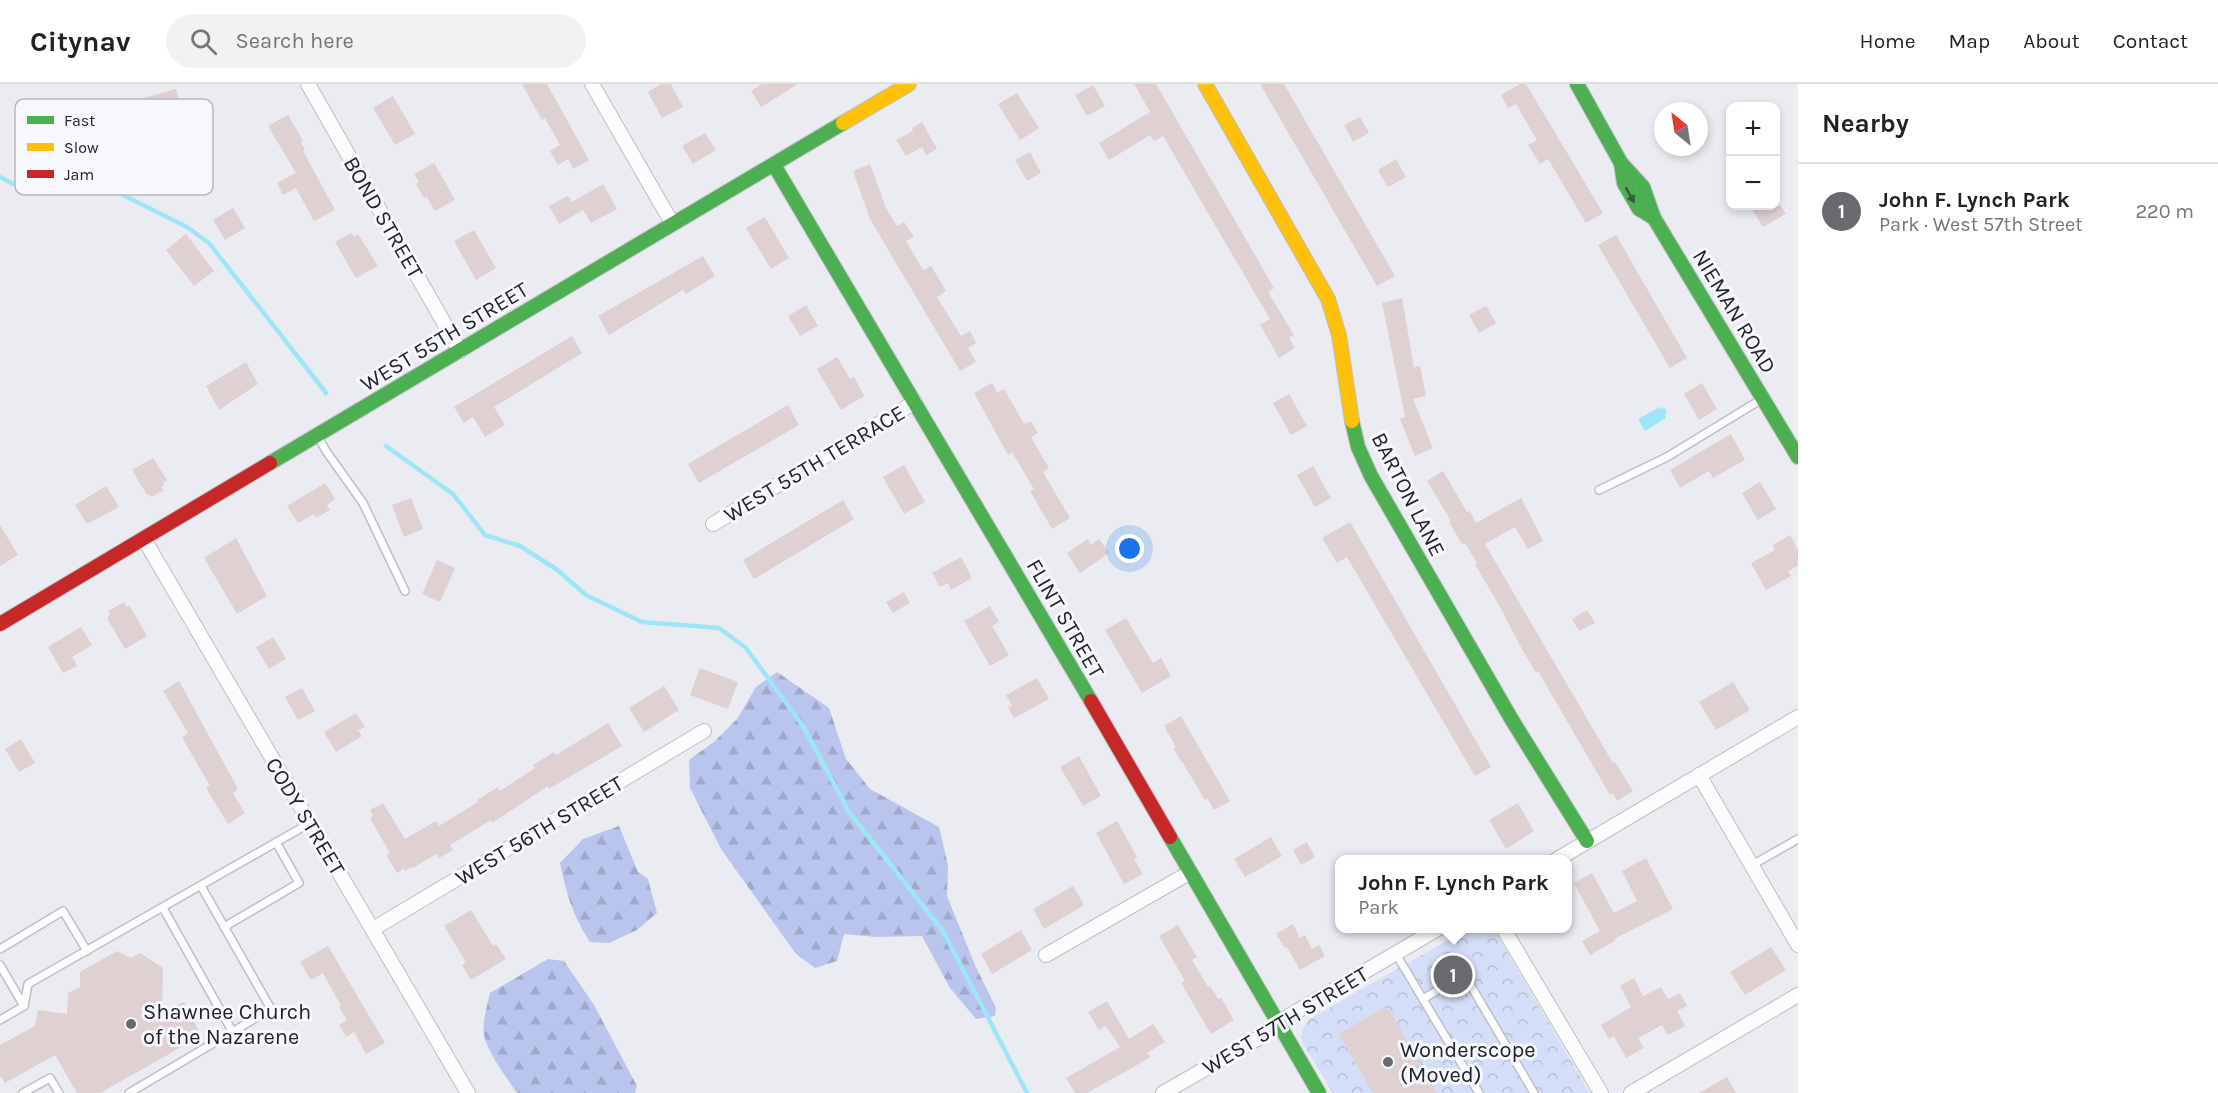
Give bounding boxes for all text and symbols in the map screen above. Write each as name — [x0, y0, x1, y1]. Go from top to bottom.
search box — [166, 14, 586, 68]
text: Citynav — [30, 25, 130, 58]
icon: search — [187, 25, 220, 58]
text: Search here — [235, 28, 354, 54]
text: Home — [1860, 29, 1916, 53]
text: Map — [1949, 29, 1990, 53]
text: About — [2023, 29, 2080, 53]
text: Contact — [2113, 29, 2188, 53]
legend — [15, 99, 213, 195]
north arrow — [1654, 102, 1708, 156]
map controls — [1726, 102, 1780, 210]
button: + — [1726, 102, 1780, 156]
text: Nearby — [1822, 108, 1909, 139]
text: Fast — [64, 111, 95, 130]
text: Slow — [64, 138, 99, 157]
street label: BOND STREET — [338, 152, 428, 283]
button: − — [1726, 156, 1780, 210]
text: Jam — [64, 165, 94, 184]
one-way arrow — [1625, 186, 1635, 203]
text: John F. Lynch Park — [1879, 187, 2070, 213]
text: 1 — [1838, 200, 1845, 223]
text: 220 m — [2135, 200, 2194, 223]
text: Park · West 57th Street — [1879, 213, 2083, 236]
street label: NIEMAN ROAD — [1687, 245, 1781, 378]
street label: WEST 55TH STREET — [356, 277, 533, 397]
street label: WEST 55TH TERRACE — [719, 400, 910, 528]
street label: BARTON LANE — [1366, 428, 1450, 561]
your location — [1115, 534, 1144, 563]
street label: FLINT STREET — [1021, 555, 1110, 682]
street label: CODY STREET — [260, 753, 350, 880]
street label: WEST 56TH STREET — [451, 771, 628, 891]
popup — [1335, 855, 1572, 933]
text: John F. Lynch Park — [1358, 870, 1549, 896]
text: Park — [1358, 896, 1399, 919]
pin: 1 — [1434, 952, 1472, 998]
street label: WEST 57TH STREET — [1198, 961, 1373, 1081]
place label: Shawnee Church of the Nazarene — [143, 999, 311, 1050]
marker: Shawnee Church of the Nazarene — [124, 1017, 138, 1031]
place label: Wonderscope (Moved) — [1400, 1037, 1536, 1088]
marker: Wonderscope (Moved) — [1381, 1055, 1395, 1069]

